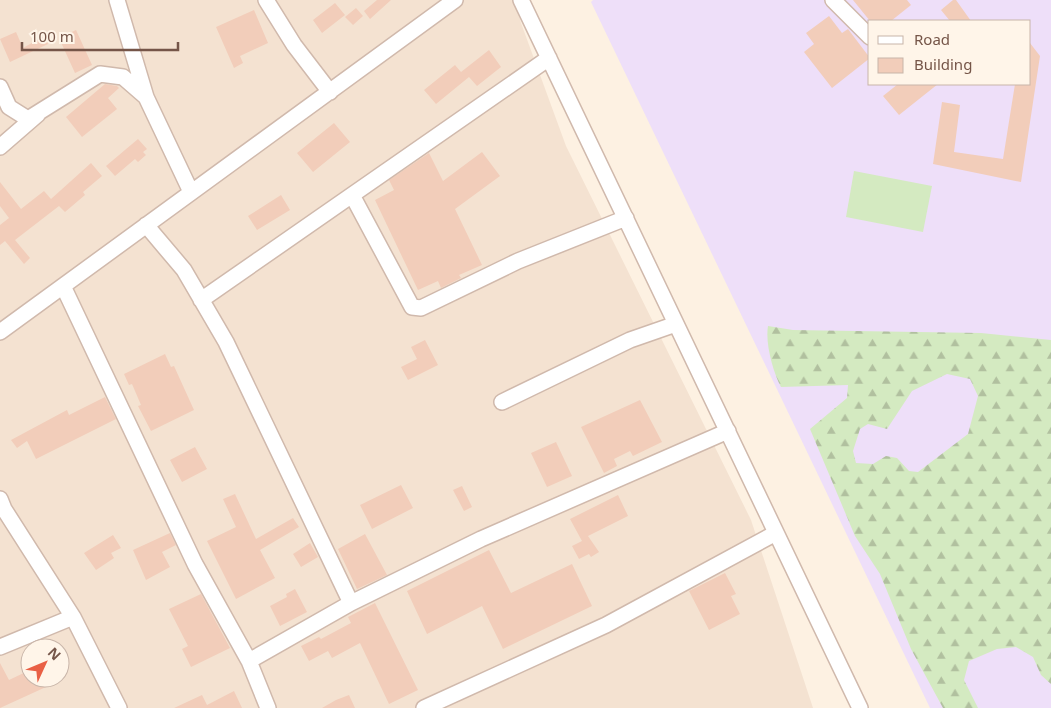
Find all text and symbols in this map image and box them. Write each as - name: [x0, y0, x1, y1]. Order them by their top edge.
- scale bar: [22, 20, 179, 52]
- legend: [868, 20, 1031, 85]
- text: 100 m: [30, 26, 74, 46]
- text: Road: [914, 29, 950, 49]
- text: Building: [914, 54, 972, 74]
- north arrow: [20, 638, 70, 688]
- text: N: [44, 643, 66, 664]

